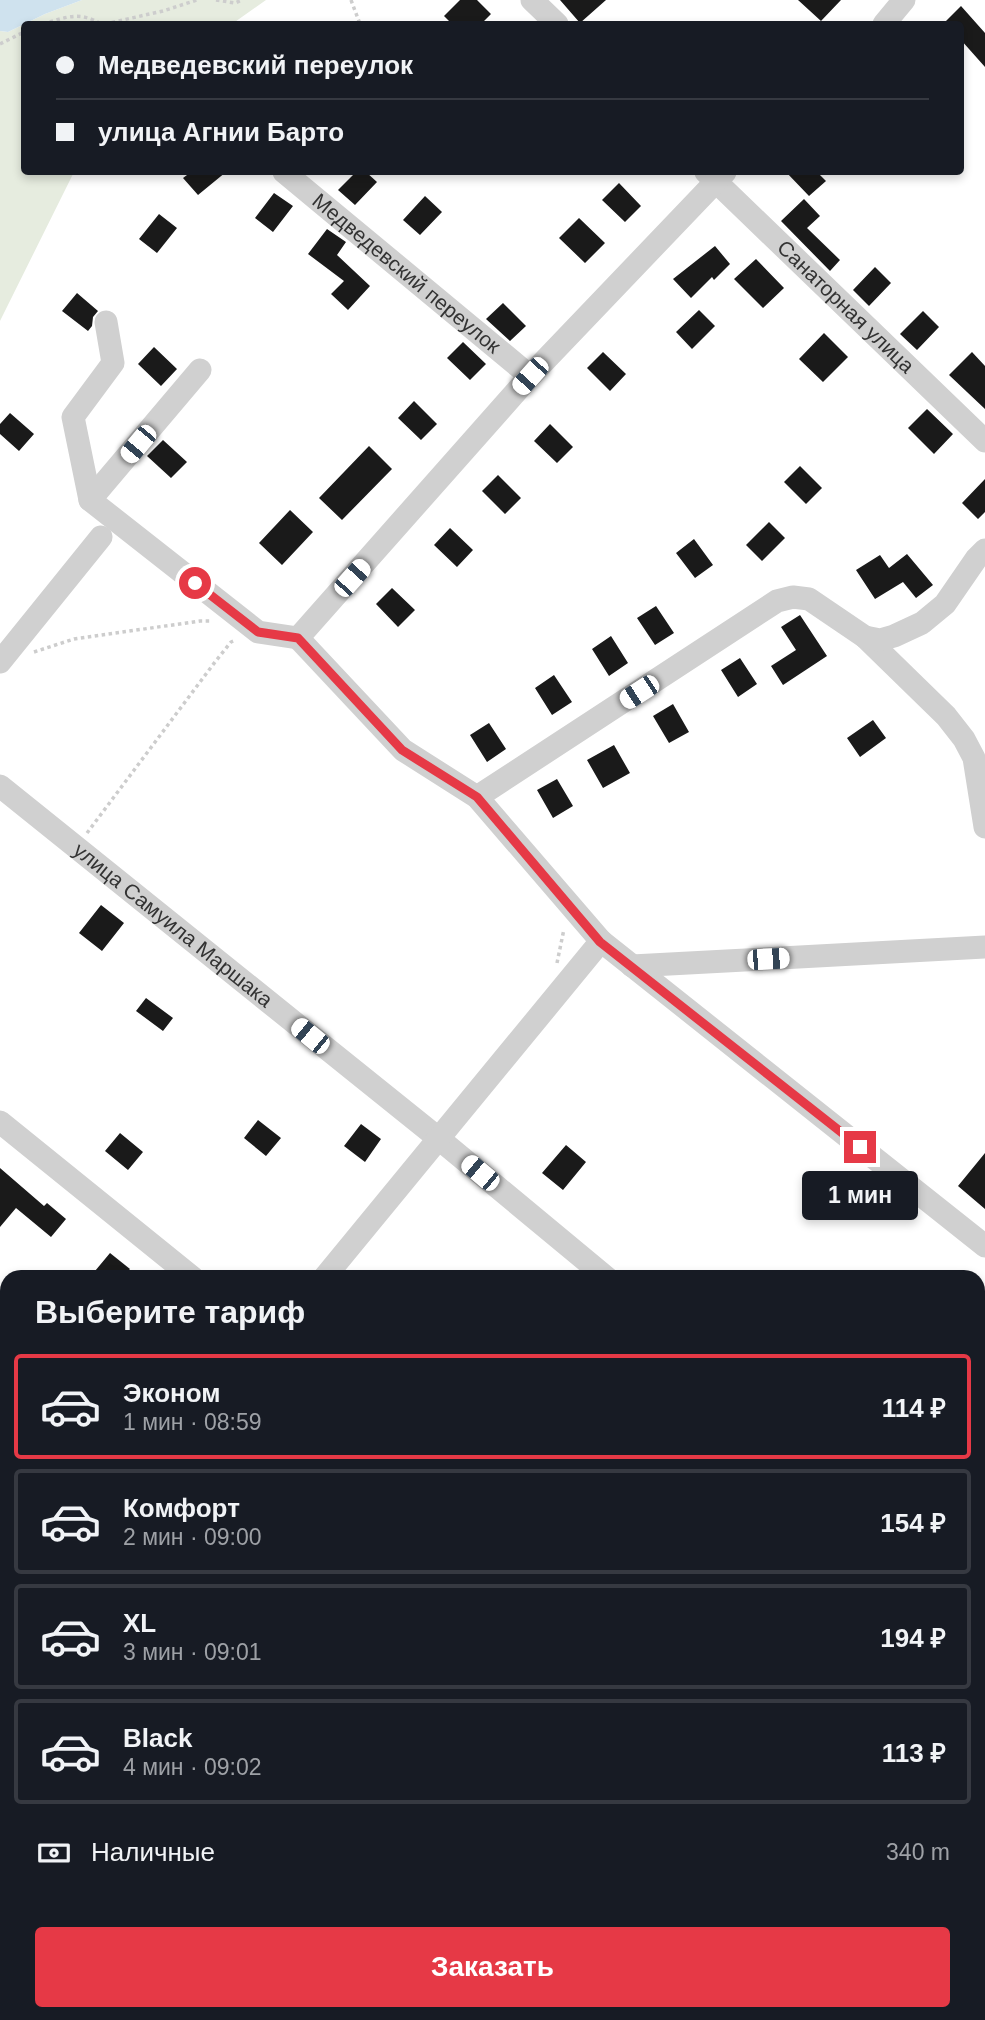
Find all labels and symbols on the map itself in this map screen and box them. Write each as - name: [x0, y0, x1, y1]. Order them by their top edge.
- street label: Медведевский переулок: [308, 189, 506, 358]
- street label: Санаторная улица: [773, 235, 919, 378]
- car: [509, 353, 552, 399]
- car: [117, 421, 160, 467]
- car: [331, 555, 374, 601]
- route start: [179, 567, 211, 599]
- car: [616, 672, 663, 712]
- street label: улица Самуила Маршака: [69, 838, 278, 1012]
- car: [747, 947, 790, 971]
- car: [288, 1015, 333, 1057]
- route end: [844, 1131, 876, 1163]
- car: [458, 1151, 503, 1195]
- callout: 1 мин: [802, 1172, 918, 1220]

